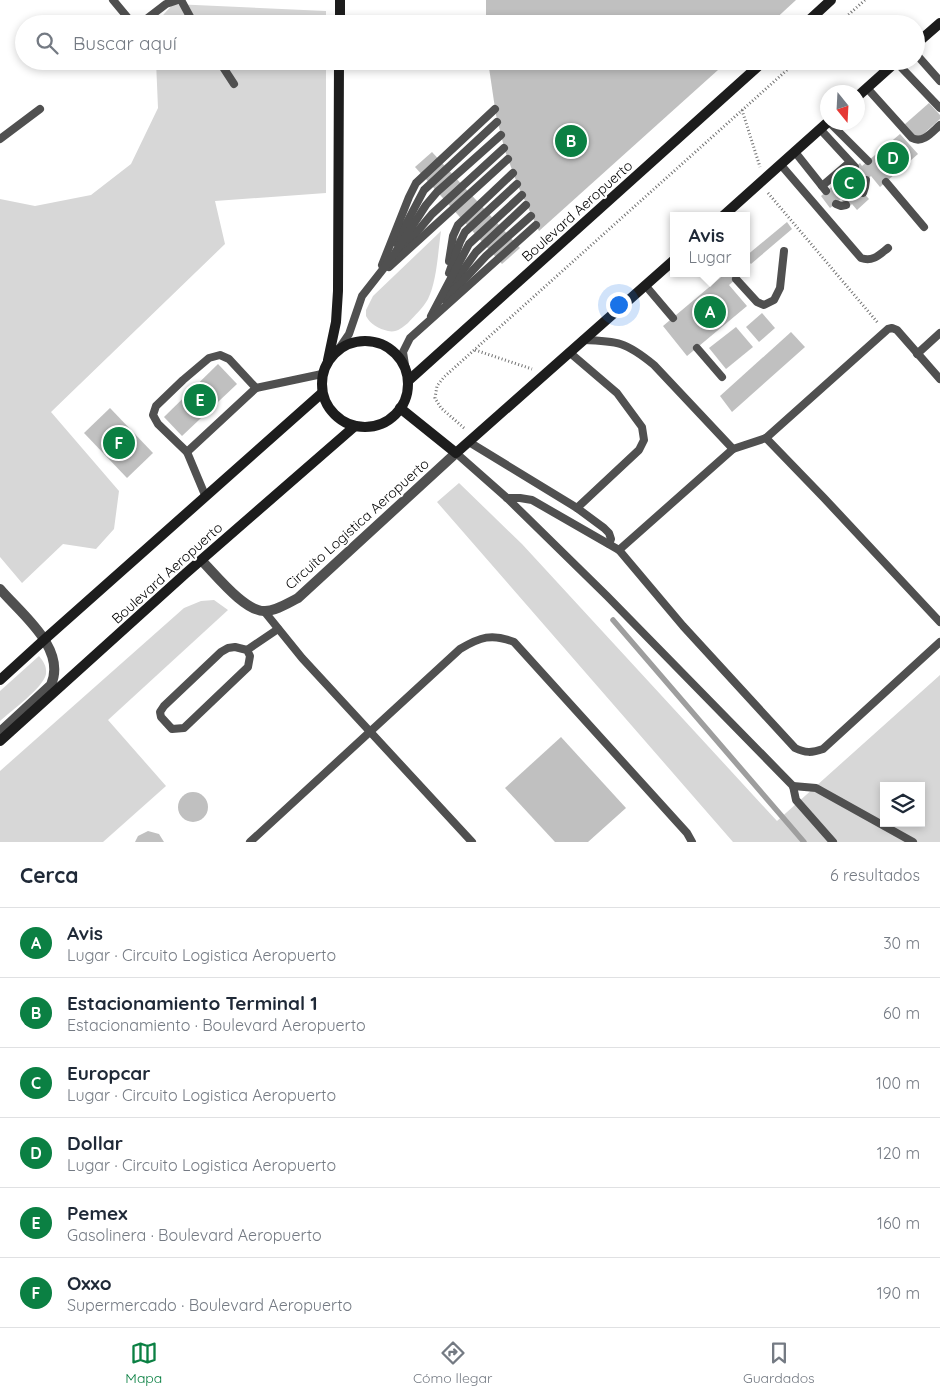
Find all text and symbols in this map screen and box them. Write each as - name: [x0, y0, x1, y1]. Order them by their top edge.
- search box: [15, 15, 925, 70]
- icon: search: [33, 29, 61, 57]
- text: Buscar aquí: [73, 31, 177, 55]
- north arrow: [820, 85, 865, 130]
- pin: B: [555, 122, 587, 160]
- pin: D: [877, 139, 909, 177]
- street label: Boulevard Aeropuerto: [518, 156, 636, 266]
- pin: C: [833, 164, 865, 202]
- popup: [670, 212, 750, 277]
- text: Avis: [688, 223, 724, 247]
- text: Lugar: [688, 247, 732, 267]
- your location: [606, 292, 632, 318]
- pin: A: [694, 293, 726, 331]
- pin: E: [184, 381, 216, 419]
- pin: F: [103, 424, 135, 462]
- street label: Circuito Logistica Aeropuerto: [281, 455, 433, 593]
- street label: Boulevard Aeropuerto: [108, 518, 226, 628]
- map controls: [880, 782, 925, 827]
- button: layers: [880, 782, 925, 827]
- text: Cerca: [20, 862, 78, 888]
- text: 6 resultados: [830, 865, 920, 885]
- text: Avis: [67, 921, 103, 945]
- text: A: [31, 933, 41, 953]
- text: 30 m: [883, 933, 920, 953]
- text: Lugar · Circuito Logistica Aeropuerto: [67, 945, 336, 965]
- text: Estacionamiento Terminal 1: [67, 991, 318, 1015]
- text: B: [31, 1003, 41, 1023]
- text: 60 m: [883, 1003, 920, 1023]
- text: Estacionamiento · Boulevard Aeropuerto: [67, 1015, 366, 1035]
- text: Europcar: [67, 1061, 151, 1085]
- text: C: [31, 1073, 41, 1093]
- text: 100 m: [876, 1073, 920, 1093]
- text: Lugar · Circuito Logistica Aeropuerto: [67, 1085, 336, 1105]
- text: Dollar: [67, 1131, 123, 1155]
- text: D: [30, 1143, 42, 1163]
- text: 120 m: [877, 1143, 920, 1163]
- text: Lugar · Circuito Logistica Aeropuerto: [67, 1155, 336, 1175]
- text: Pemex: [67, 1201, 127, 1225]
- text: E: [31, 1213, 41, 1233]
- text: 160 m: [877, 1213, 920, 1233]
- text: Gasolinera · Boulevard Aeropuerto: [67, 1225, 322, 1245]
- text: Oxxo: [67, 1271, 112, 1295]
- text: F: [32, 1283, 41, 1303]
- text: 190 m: [877, 1283, 920, 1303]
- text: Supermercado · Boulevard Aeropuerto: [67, 1295, 352, 1315]
- tab: Mapa: [125, 1339, 162, 1387]
- tab: Cómo llegar: [413, 1339, 492, 1387]
- tab: Guardados: [743, 1339, 815, 1387]

